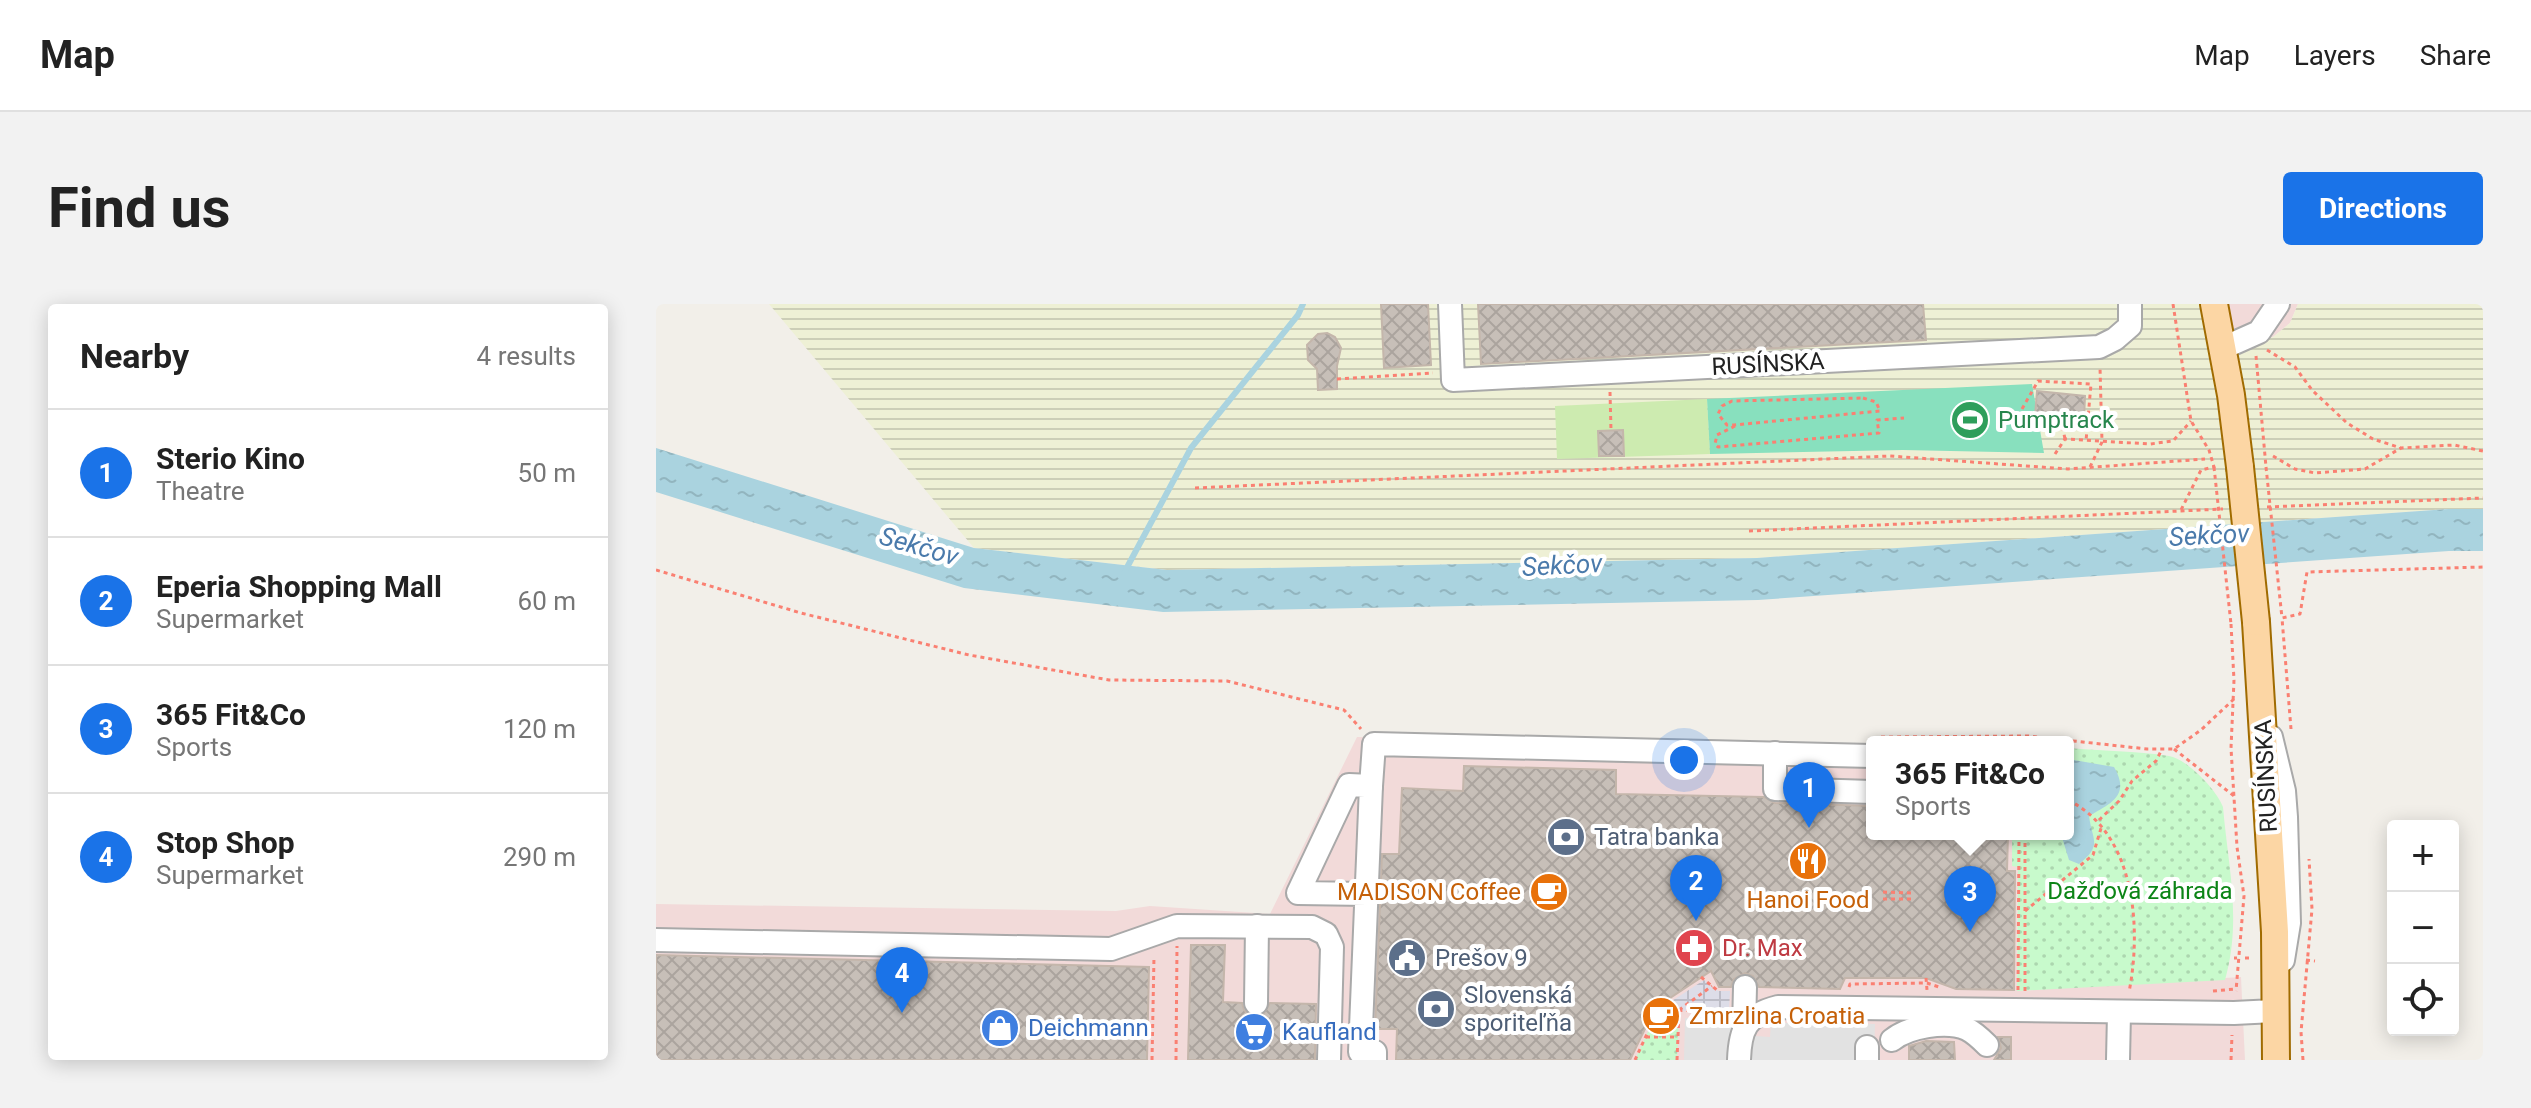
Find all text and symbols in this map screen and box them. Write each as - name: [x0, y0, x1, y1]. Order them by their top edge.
- text: Map: [40, 33, 115, 77]
- text: Map: [2194, 39, 2250, 72]
- text: Layers: [2294, 39, 2376, 72]
- text: Share: [2420, 39, 2491, 72]
- button: Directions: [2283, 172, 2483, 245]
- text: Find us: [48, 175, 231, 241]
- text: Nearby: [80, 336, 189, 376]
- text: 4 results: [477, 341, 576, 371]
- street label: RUSÍNSKA: [1711, 347, 1826, 381]
- sports icon: Pumptrack: [1949, 399, 1991, 441]
- place label: Pumptrack: [1998, 406, 2115, 434]
- text: Sterio Kino: [156, 441, 305, 476]
- text: 1: [99, 458, 113, 488]
- text: 50 m: [518, 458, 576, 488]
- text: Theatre: [156, 476, 245, 506]
- water label: Sekčov: [2168, 518, 2251, 552]
- water label: Sekčov: [876, 520, 963, 572]
- water label: Sekčov: [1521, 548, 1604, 582]
- text: Eperia Shopping Mall: [156, 569, 442, 604]
- text: 2: [99, 586, 113, 616]
- text: 60 m: [518, 586, 576, 616]
- text: Supermarket: [156, 604, 304, 634]
- text: 365 Fit&Co: [156, 697, 306, 732]
- text: 3: [99, 714, 113, 744]
- text: 120 m: [503, 714, 576, 744]
- street label: RUSÍNSKA: [2249, 718, 2283, 833]
- text: Sports: [156, 732, 232, 762]
- popup: [1866, 736, 2074, 840]
- your location: [1664, 740, 1704, 780]
- text: 365 Fit&Co: [1895, 756, 2045, 791]
- pin: 1: [1783, 762, 1835, 828]
- text: Sports: [1895, 791, 1971, 821]
- bank icon: Tatra banka: [1545, 816, 1587, 858]
- map controls: [2387, 820, 2459, 1036]
- button: +: [2387, 820, 2459, 892]
- place label: Tatra banka: [1594, 823, 1720, 851]
- text: Stop Shop: [156, 825, 295, 860]
- restaurant icon: Hanoi Food: [1787, 840, 1829, 882]
- text: 4: [99, 842, 113, 872]
- text: 290 m: [503, 842, 576, 872]
- pin: 2: [1670, 855, 1722, 921]
- text: Supermarket: [156, 860, 304, 890]
- pin: 3: [1944, 866, 1996, 932]
- cafe icon: MADISON Coffee: [1528, 871, 1570, 913]
- park label: Dažďová záhrada: [2047, 877, 2233, 905]
- place label: MADISON Coffee: [1337, 878, 1521, 906]
- place label: Hanoi Food: [1747, 886, 1869, 914]
- button: −: [2387, 892, 2459, 964]
- pharmacy icon: Dr. Max: [1673, 927, 1715, 969]
- place label: Dr. Max: [1722, 934, 1803, 962]
- public building icon: Prešov 9: [1386, 937, 1428, 979]
- place label: Prešov 9: [1435, 944, 1528, 972]
- pin: 4: [876, 947, 928, 1013]
- button: locate: [2387, 964, 2459, 1036]
- place label: Slovenská sporiteľňa: [1464, 981, 1573, 1037]
- bank icon: Slovenská sporiteľňa: [1415, 988, 1457, 1030]
- cafe icon: Zmrzlina Croatia: [1640, 995, 1682, 1037]
- place label: Zmrzlina Croatia: [1689, 1002, 1865, 1030]
- shop icon: Deichmann: [979, 1007, 1021, 1049]
- supermarket icon: Kaufland: [1233, 1011, 1275, 1053]
- place label: Deichmann: [1028, 1014, 1149, 1042]
- place label: Kaufland: [1282, 1018, 1377, 1046]

